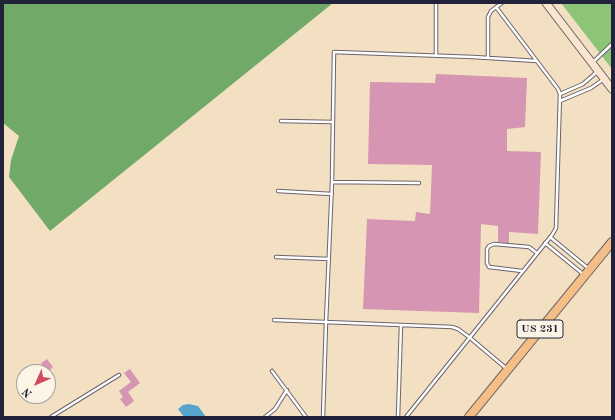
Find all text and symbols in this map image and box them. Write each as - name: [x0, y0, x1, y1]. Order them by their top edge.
- road number: US 231: [517, 320, 563, 338]
- north arrow: [16, 364, 56, 404]
- text: N: [21, 385, 35, 399]

